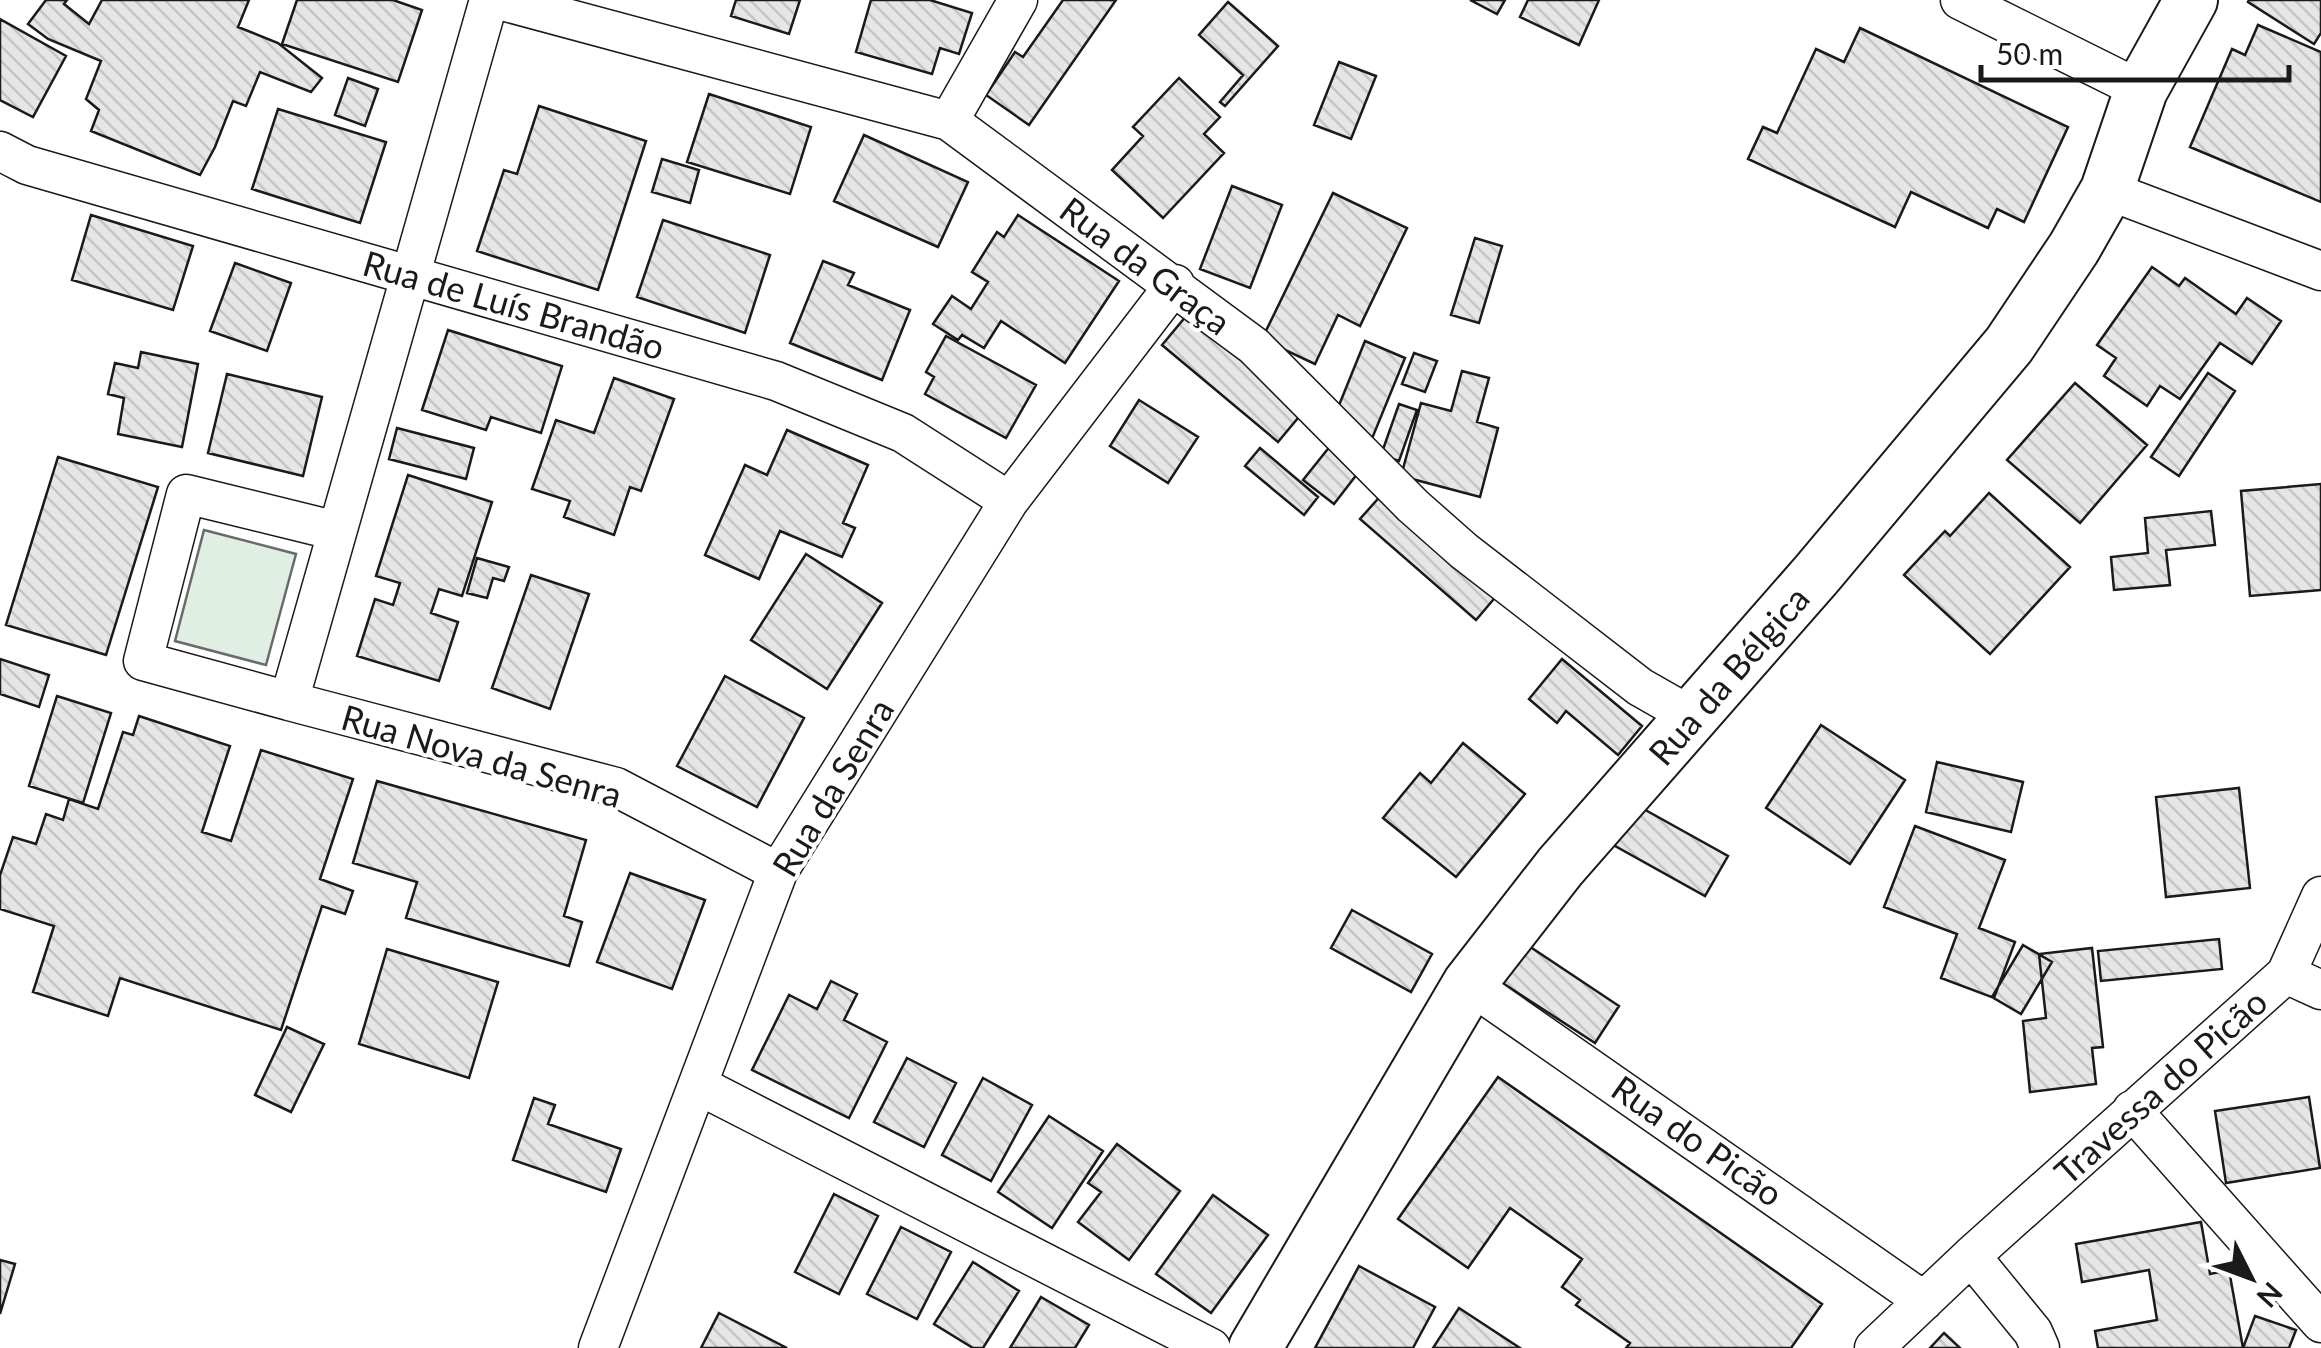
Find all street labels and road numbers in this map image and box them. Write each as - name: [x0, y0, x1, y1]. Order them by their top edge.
- street label: Rua da Graça: [1053, 187, 1239, 343]
- street label: Rua de Luís Brandão: [358, 241, 670, 367]
- street label: Rua da Bélgica: [1639, 577, 1817, 773]
- street label: Rua da Senra: [763, 691, 901, 883]
- street label: Rua Nova da Senra: [337, 695, 627, 815]
- street label: Travessa do Picão: [2045, 980, 2275, 1192]
- street label: Rua do Picão: [1605, 1066, 1791, 1214]

